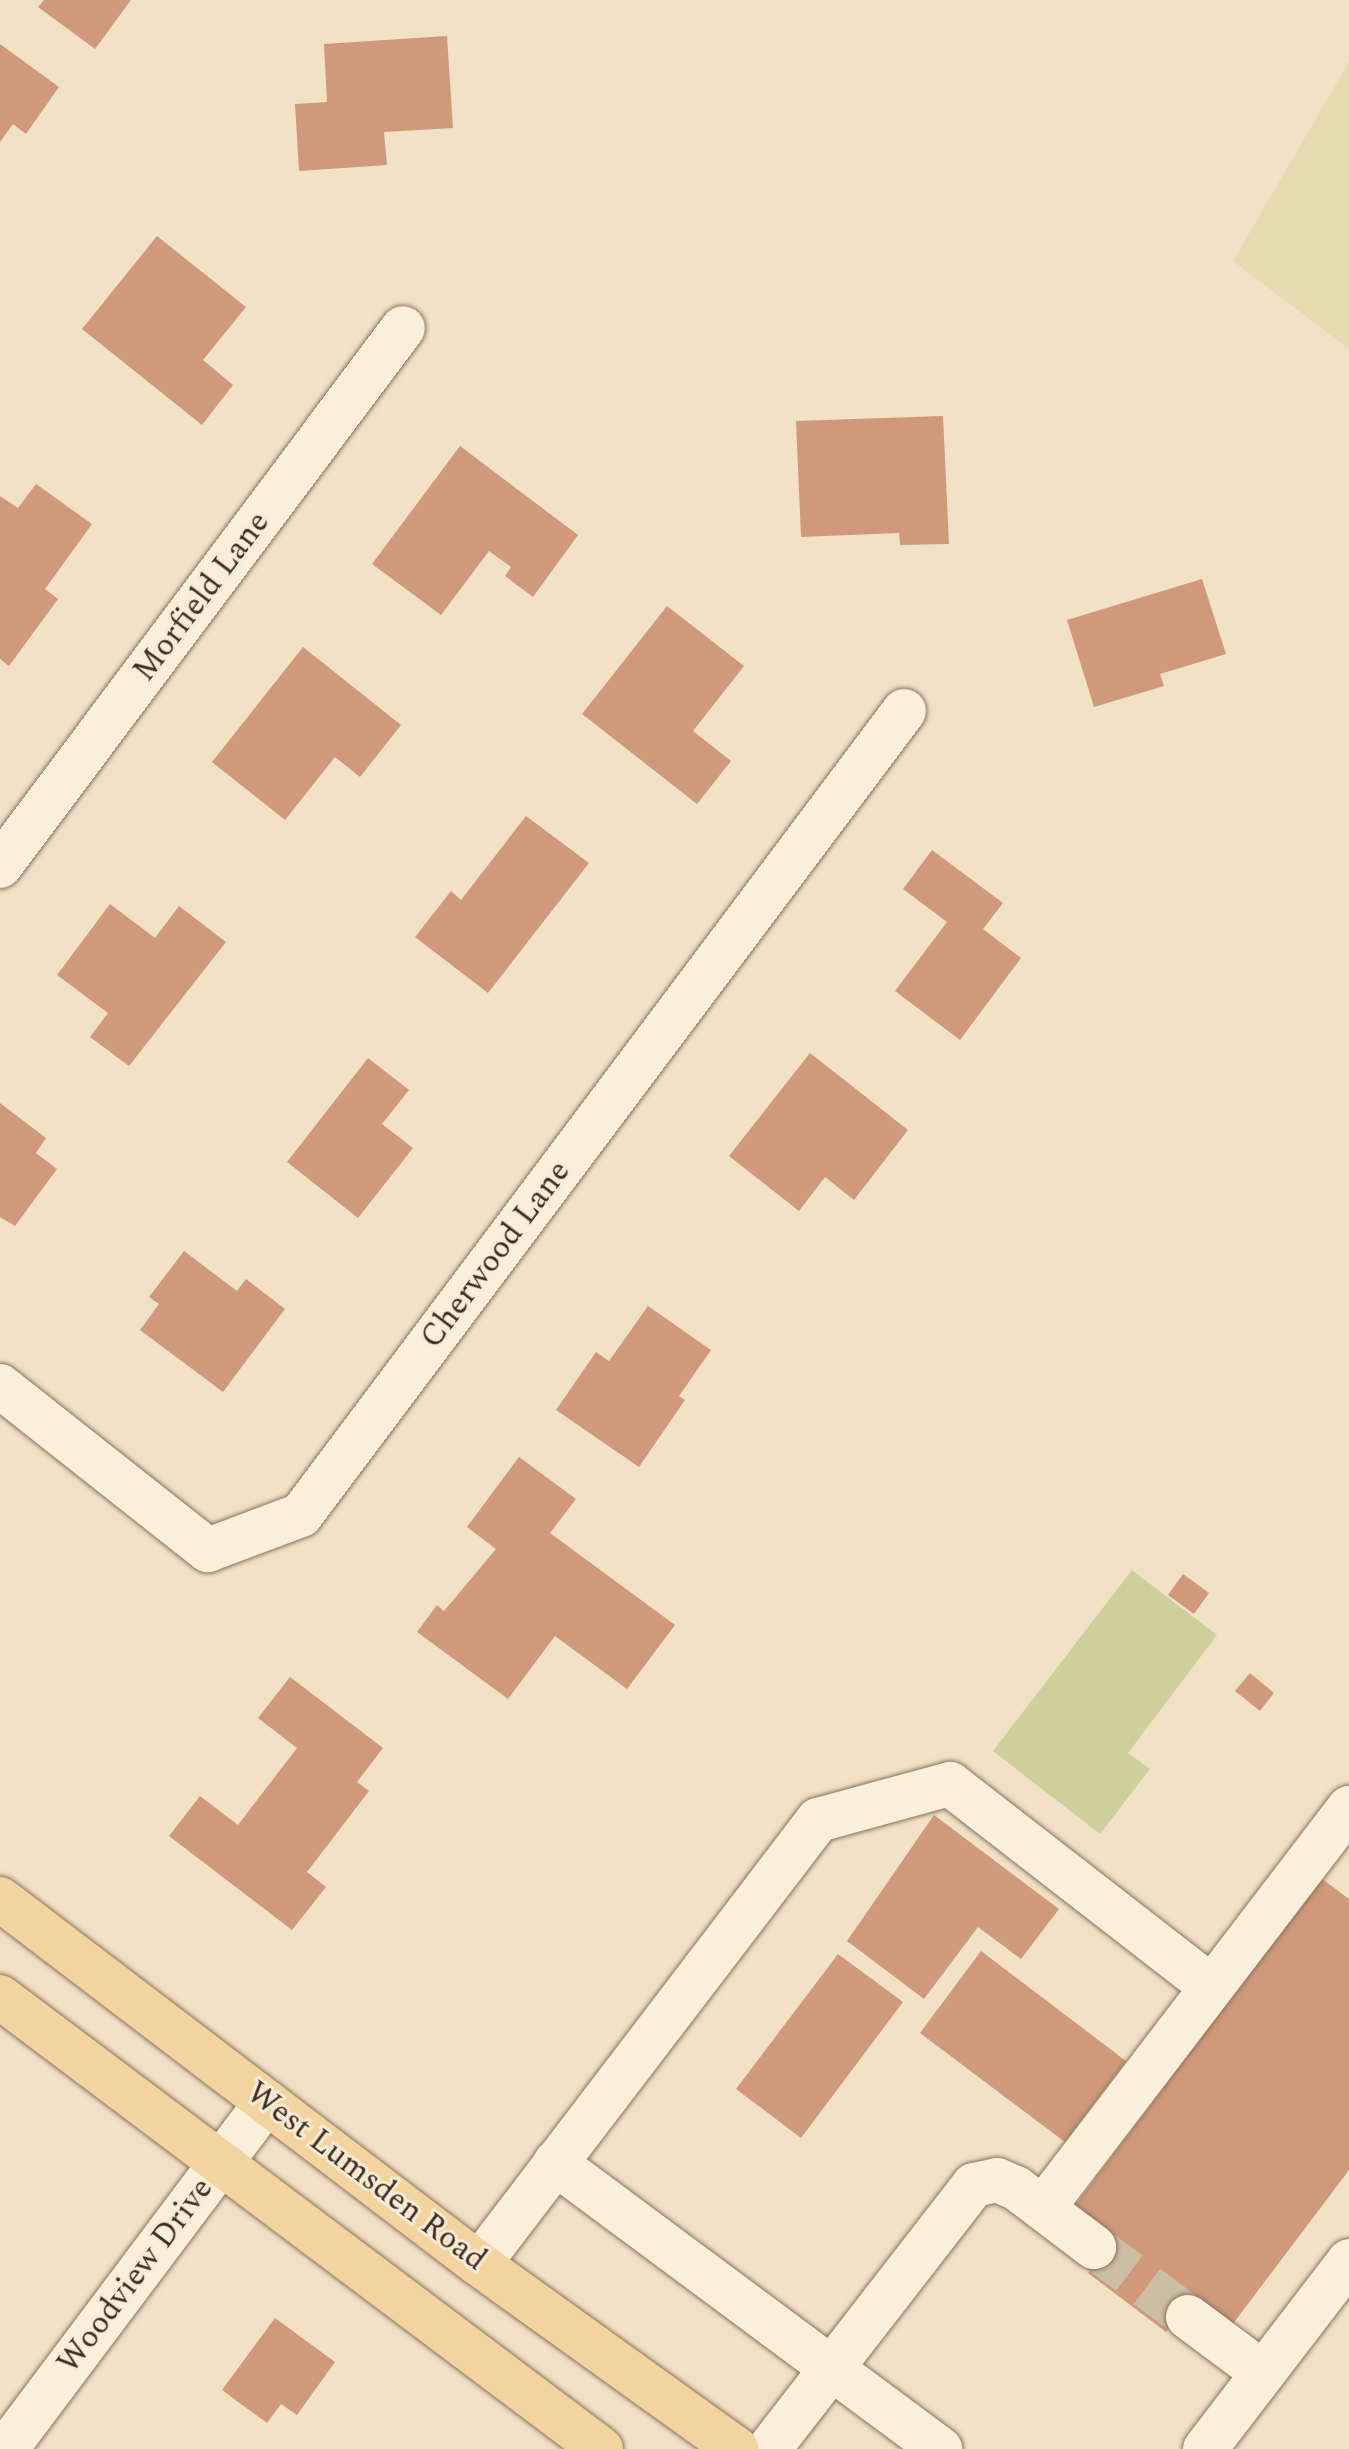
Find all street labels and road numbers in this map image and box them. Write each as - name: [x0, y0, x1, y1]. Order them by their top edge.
- street label: Morfield Lane: [126, 504, 278, 690]
- street label: Cherwood Lane: [413, 1154, 579, 1356]
- street label: West Lumsden Road: [238, 2074, 494, 2280]
- street label: Woodview Drive: [50, 2171, 222, 2381]

